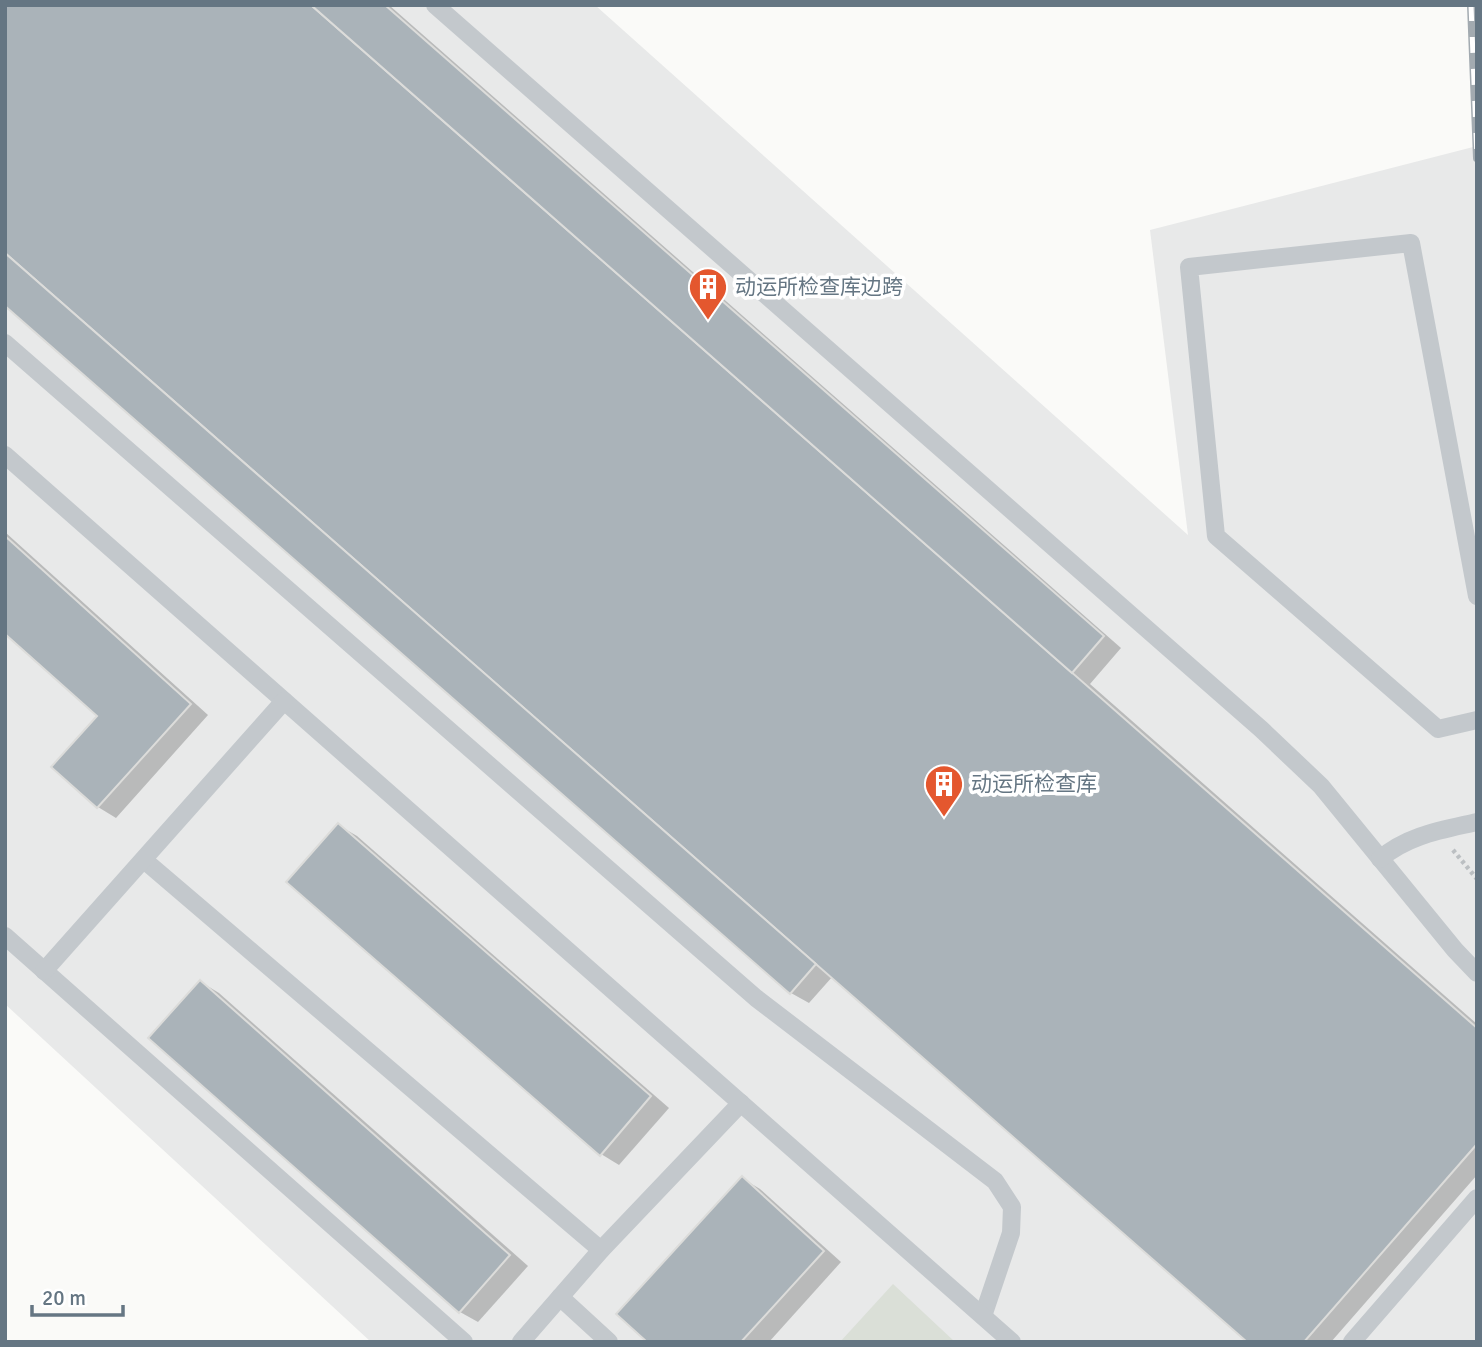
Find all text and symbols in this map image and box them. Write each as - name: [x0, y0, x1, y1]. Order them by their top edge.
- building icon: 动运所检查库边跨: [687, 266, 729, 321]
- place label: 动运所检查库边跨: [735, 274, 903, 300]
- building icon: 动运所检查库: [923, 763, 965, 818]
- place label: 动运所检查库: [971, 771, 1097, 797]
- scale bar: [32, 1274, 122, 1318]
- text: 20 m: [42, 1285, 86, 1311]

